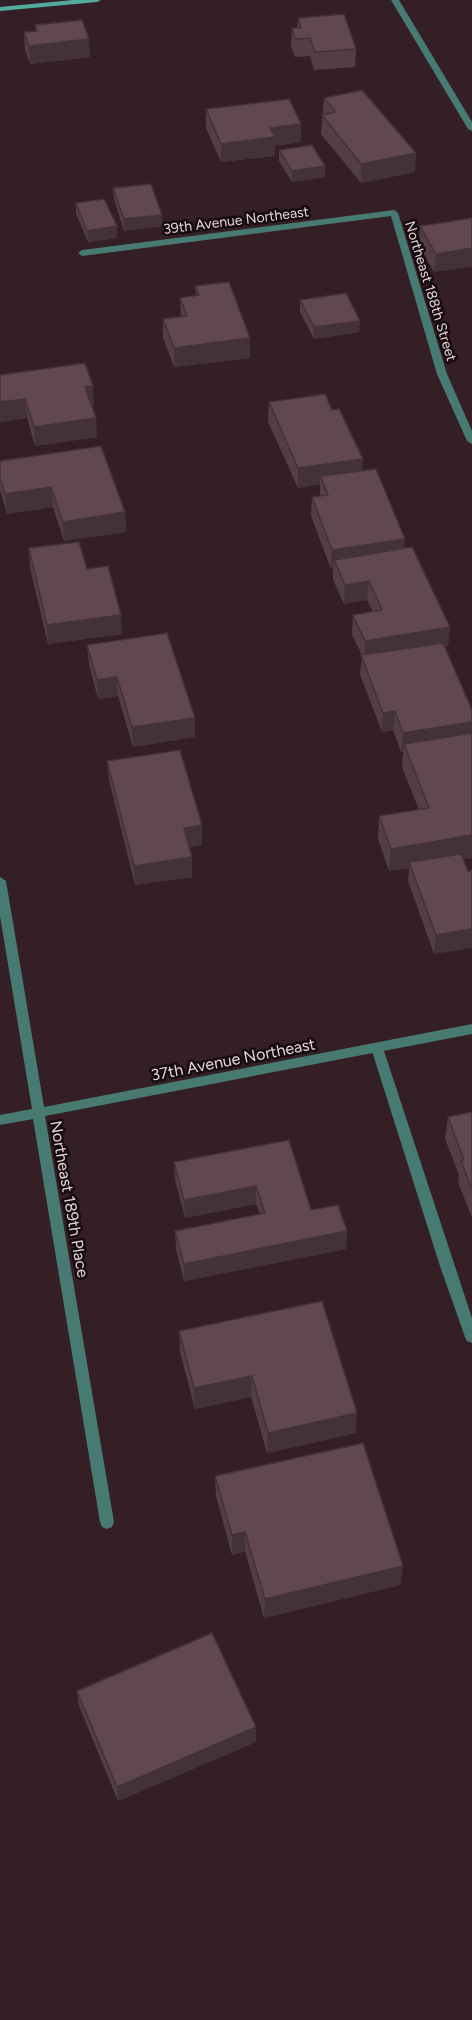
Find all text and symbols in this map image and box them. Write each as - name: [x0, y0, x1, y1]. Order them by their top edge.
- street label: 39th Avenue Northeast: [162, 203, 310, 238]
- street label: Northeast 188th Street: [401, 219, 460, 363]
- street label: 37th Avenue Northeast: [149, 1034, 317, 1085]
- street label: Northeast 189th Place: [46, 1119, 93, 1279]

